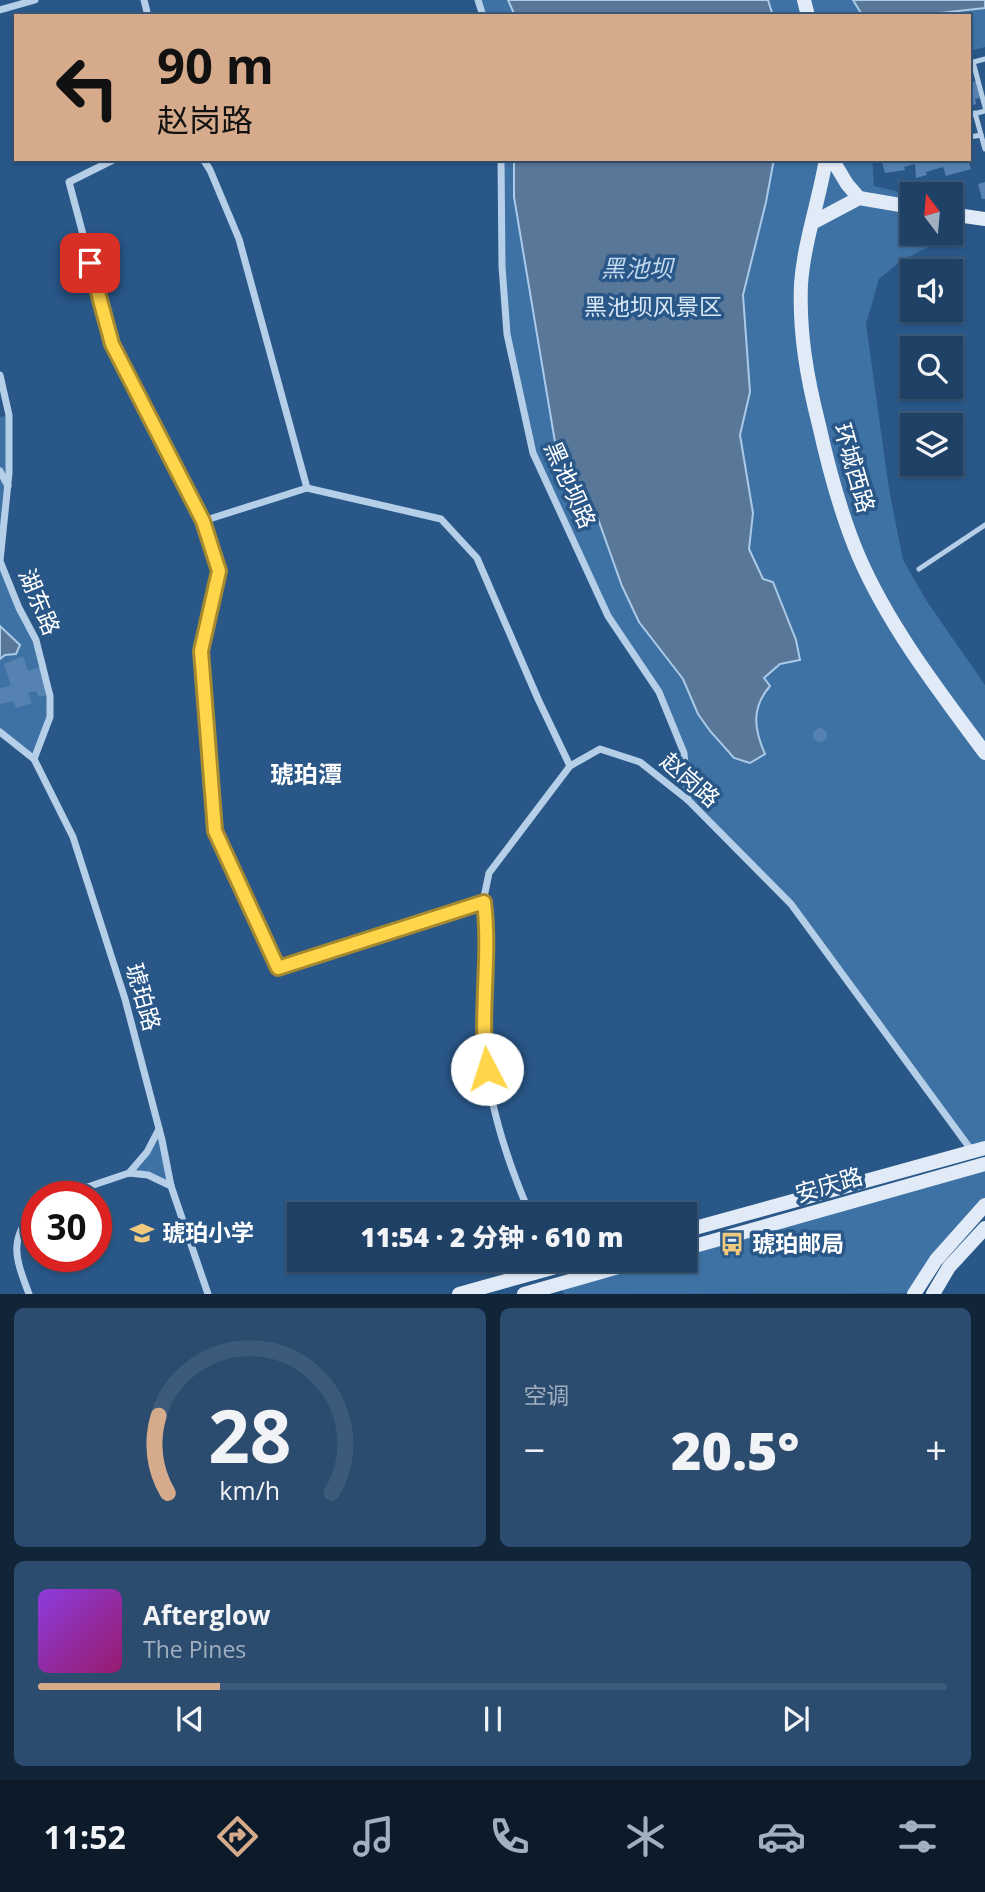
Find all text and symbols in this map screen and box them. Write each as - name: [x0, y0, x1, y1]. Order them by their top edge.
- text: 90 m: [157, 32, 274, 98]
- icon: left: [42, 42, 133, 133]
- text: 赵岗路: [157, 98, 253, 141]
- north arrow: [900, 182, 962, 245]
- map controls: [900, 182, 963, 476]
- pin: [60, 233, 120, 293]
- icon: arrive: [71, 244, 109, 282]
- water label: 黑池坝: [601, 251, 676, 284]
- button: sound: [900, 259, 963, 322]
- park label: 黑池坝风景区: [584, 290, 722, 322]
- button: search: [900, 336, 963, 399]
- button: layers: [900, 413, 963, 476]
- street label: 环城西路: [827, 419, 883, 516]
- street label: 黑池坝路: [538, 436, 604, 533]
- street label: 湖东路: [12, 564, 68, 640]
- street label: 赵岗路: [654, 745, 727, 814]
- district label: 琥珀潭: [270, 757, 342, 790]
- street label: 琥珀路: [119, 959, 169, 1034]
- position arrow: [450, 1032, 524, 1106]
- street label: 安庆路: [791, 1159, 866, 1209]
- speed limit sign: 30: [21, 1181, 112, 1272]
- place label: 琥珀小学: [162, 1216, 254, 1248]
- school or university icon: 琥珀小学: [128, 1219, 156, 1247]
- text: 11:54 · 2 分钟 · 610 m: [361, 1219, 623, 1255]
- place label: 琥珀邮局: [752, 1227, 844, 1259]
- bus stop icon: 琥珀邮局: [718, 1230, 746, 1258]
- text: 空调: [524, 1379, 570, 1411]
- text: 28: [208, 1386, 291, 1485]
- text: 20.5°: [671, 1414, 799, 1485]
- text: −: [524, 1423, 545, 1475]
- text: +: [925, 1423, 947, 1475]
- text: km/h: [219, 1473, 280, 1507]
- text: Afterglow: [143, 1597, 270, 1633]
- text: The Pines: [143, 1633, 246, 1665]
- icon: previous: [171, 1700, 209, 1738]
- icon: pause: [474, 1700, 512, 1738]
- icon: next: [777, 1700, 815, 1738]
- icon: directions: [213, 1812, 262, 1861]
- icon: music: [349, 1812, 398, 1861]
- icon: phone: [485, 1812, 534, 1861]
- icon: climate: [621, 1812, 670, 1861]
- icon: car: [757, 1812, 806, 1861]
- icon: filters: [893, 1812, 942, 1861]
- text: 11:52: [43, 1815, 126, 1858]

